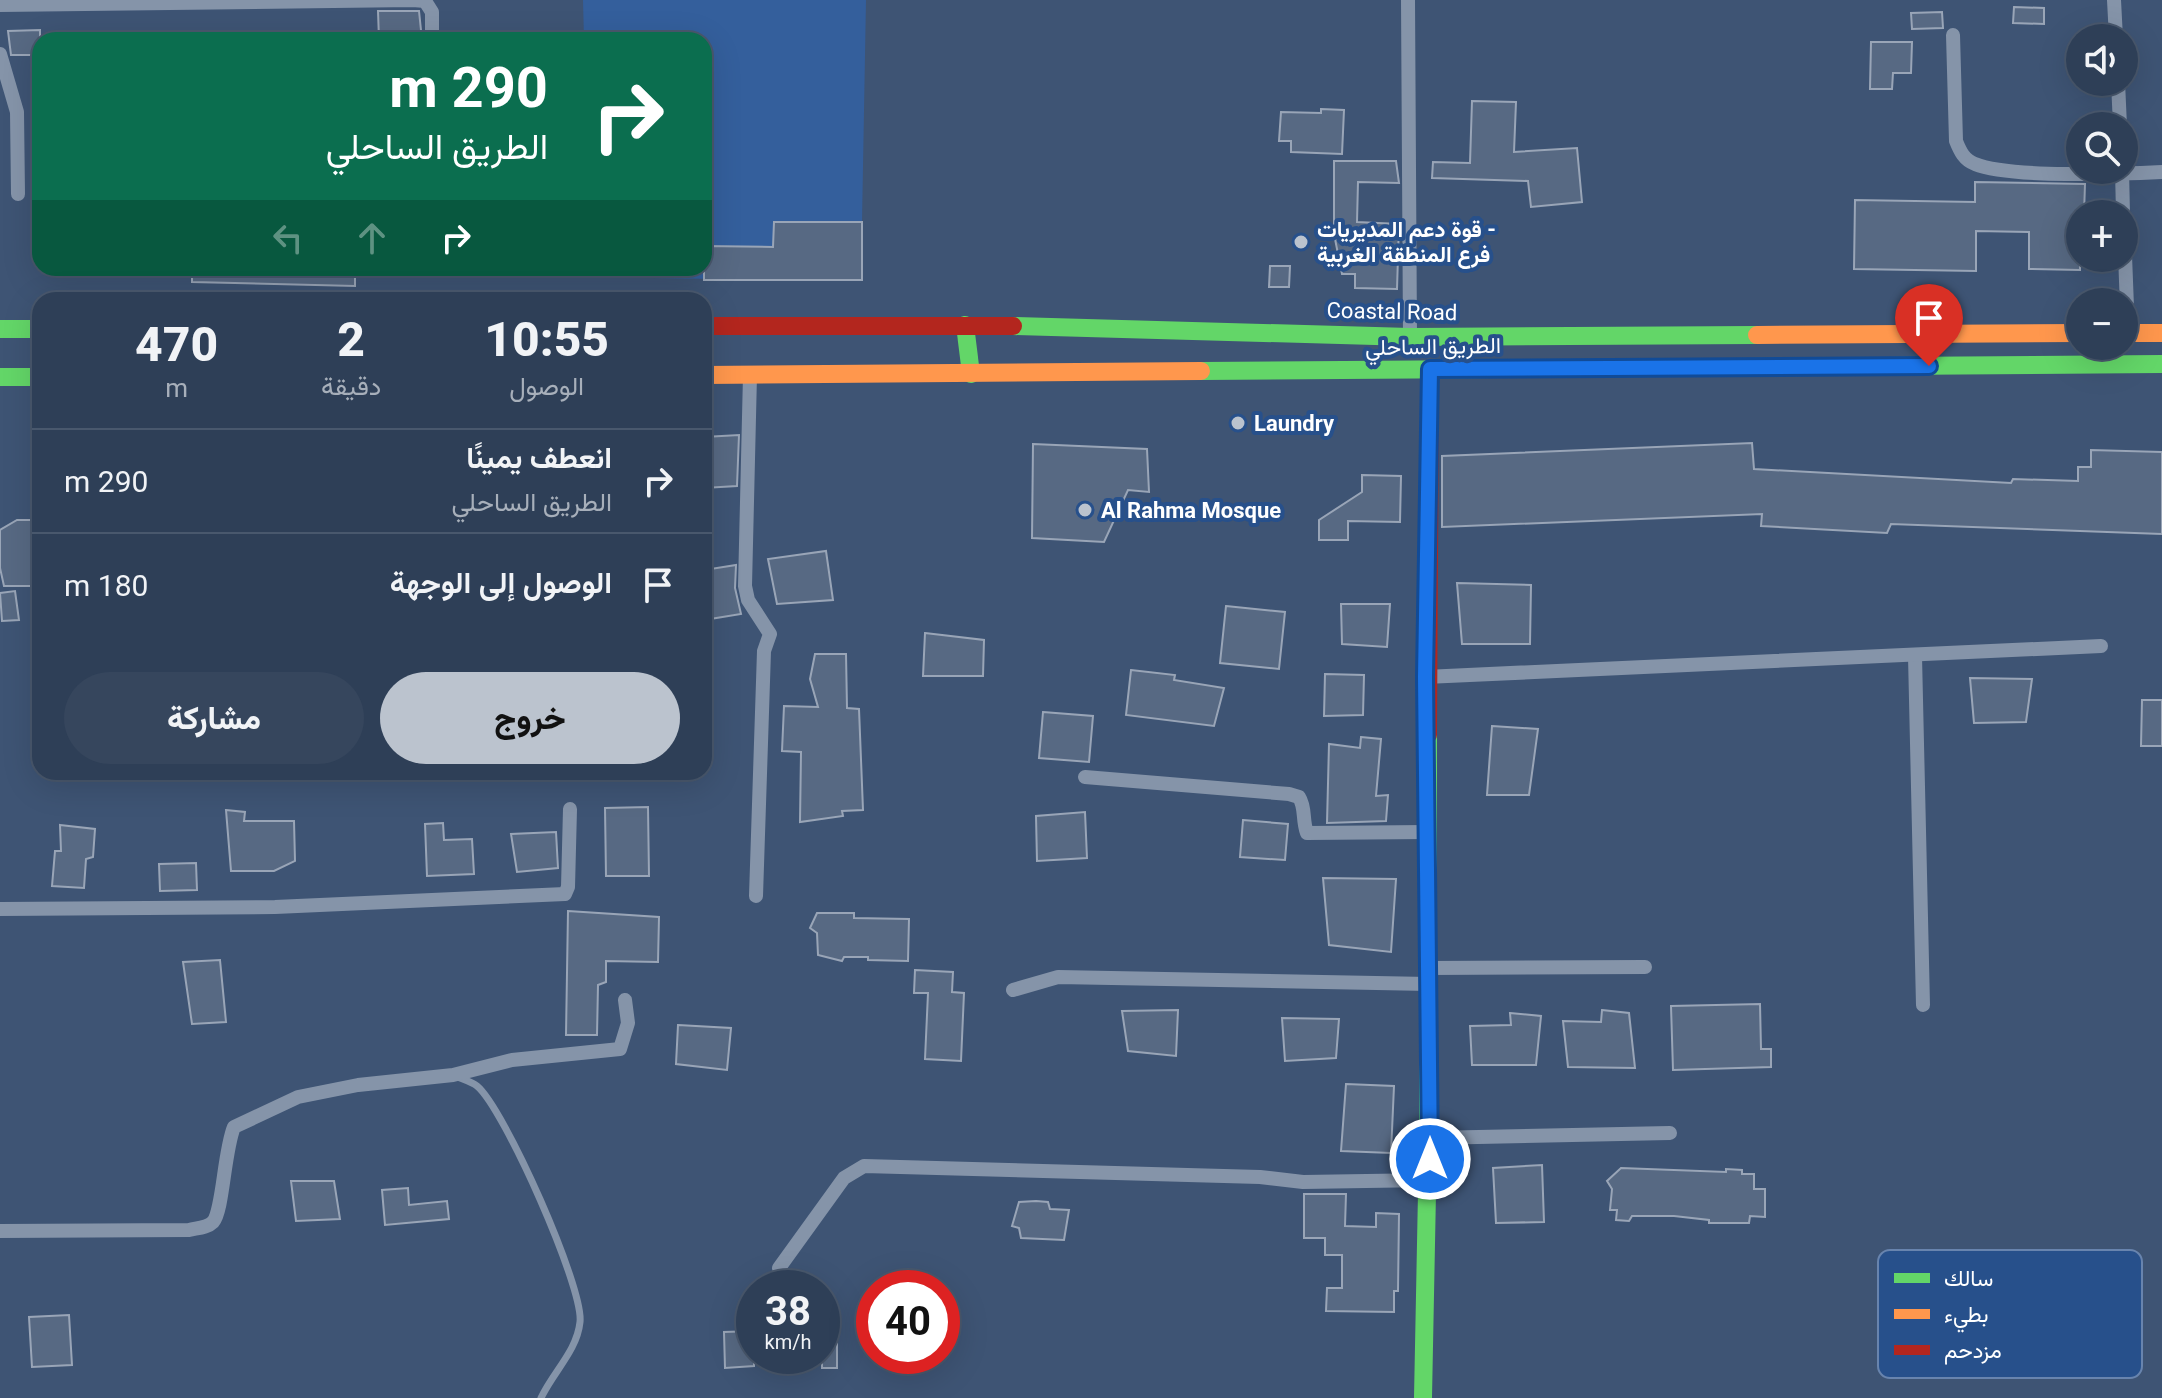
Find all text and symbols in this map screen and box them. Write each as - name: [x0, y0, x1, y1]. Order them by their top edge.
- map controls: [2066, 24, 2138, 360]
- button: sound: [2066, 24, 2138, 96]
- text: 290 m: [389, 55, 548, 121]
- icon: right: [576, 64, 680, 168]
- button: search: [2066, 112, 2138, 184]
- text: الطريق الساحلي: [326, 126, 548, 168]
- button: +: [2066, 200, 2138, 272]
- icon: left: [266, 216, 310, 260]
- icon: ahead: [350, 216, 394, 260]
- icon: right: [434, 216, 478, 260]
- place label: قوة دعم المديريات - فرع المنطقة الغربية: [1317, 217, 1496, 269]
- marker: قوة دعم المديريات - فرع المنطقة الغربية: [1292, 233, 1310, 251]
- pin: [1895, 284, 1963, 366]
- button: −: [2066, 288, 2138, 360]
- icon: arrive: [1907, 296, 1951, 340]
- street label: Coastal Road: [1326, 298, 1458, 325]
- text: 2: [337, 311, 365, 368]
- text: 10:55: [484, 311, 609, 368]
- text: 470: [135, 316, 218, 373]
- street label: الطريق الساحلي: [1365, 333, 1501, 366]
- text: دقيقة: [321, 371, 381, 401]
- text: الوصول: [509, 371, 584, 401]
- text: m: [165, 373, 188, 403]
- place label: Laundry: [1254, 411, 1335, 436]
- marker: Laundry: [1229, 414, 1247, 432]
- text: انعطف يمينًا: [466, 440, 612, 475]
- icon: right: [636, 459, 680, 503]
- text: 290 m: [64, 464, 148, 499]
- text: الطريق الساحلي: [451, 487, 612, 517]
- place label: Al Rahma Mosque: [1101, 498, 1281, 523]
- marker: Al Rahma Mosque: [1076, 501, 1094, 519]
- icon: arrive: [636, 563, 680, 607]
- text: الوصول إلى الوجهة: [390, 565, 612, 600]
- text: 180 m: [64, 568, 148, 603]
- button: مشاركة: [64, 672, 364, 764]
- button: خروج: [380, 672, 680, 764]
- position arrow: [1388, 1117, 1472, 1201]
- legend: [1878, 1250, 2142, 1378]
- text: سالك: [1944, 1266, 1993, 1291]
- speed limit sign: 40: [856, 1270, 960, 1374]
- text: 38: [765, 1288, 811, 1335]
- text: بطيء: [1944, 1302, 1989, 1333]
- text: km/h: [765, 1330, 811, 1354]
- text: مزدحم: [1944, 1338, 2002, 1365]

